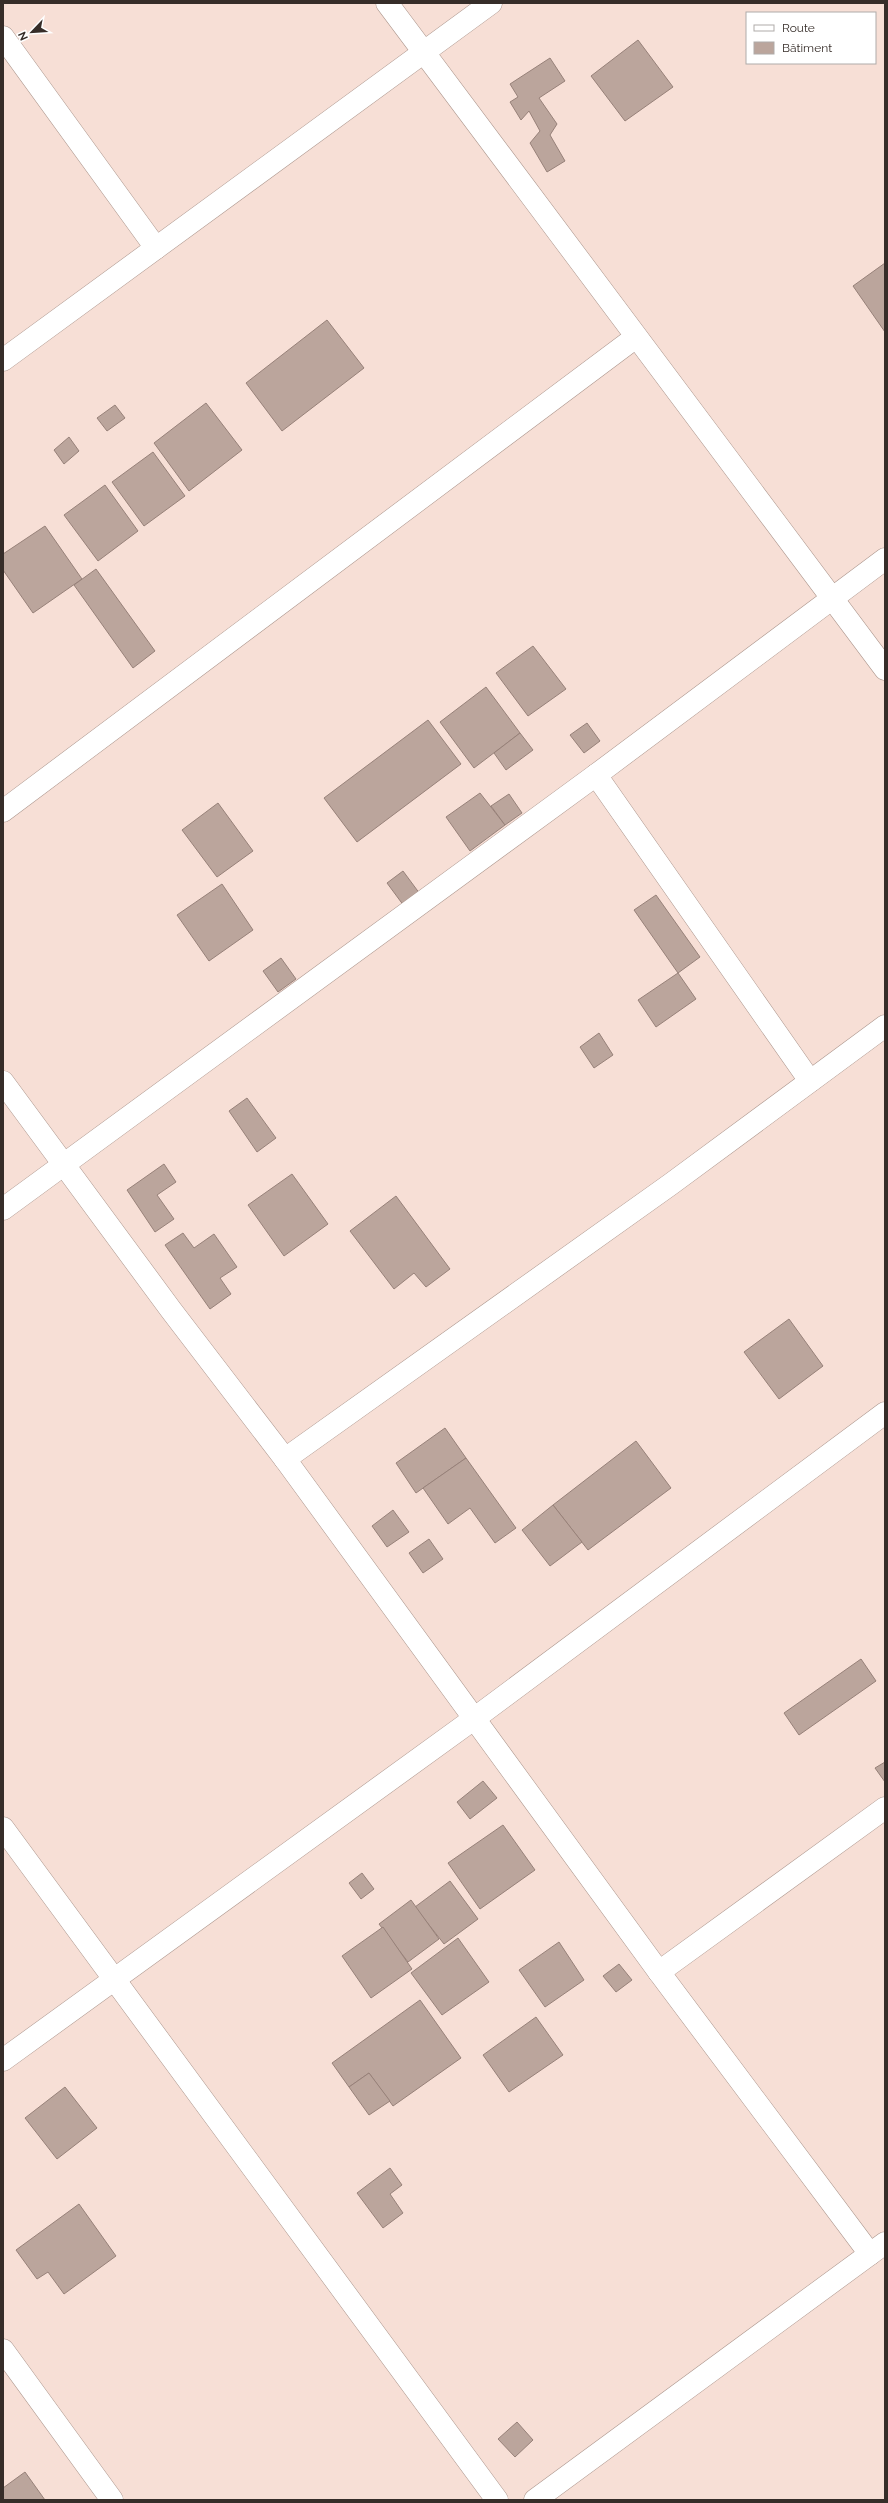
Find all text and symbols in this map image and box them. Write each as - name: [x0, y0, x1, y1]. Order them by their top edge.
- north arrow: [12, 12, 52, 52]
- legend: [746, 12, 876, 64]
- text: Route: [782, 21, 815, 35]
- text: N: [16, 29, 31, 43]
- text: Bâtiment: [782, 41, 832, 55]

